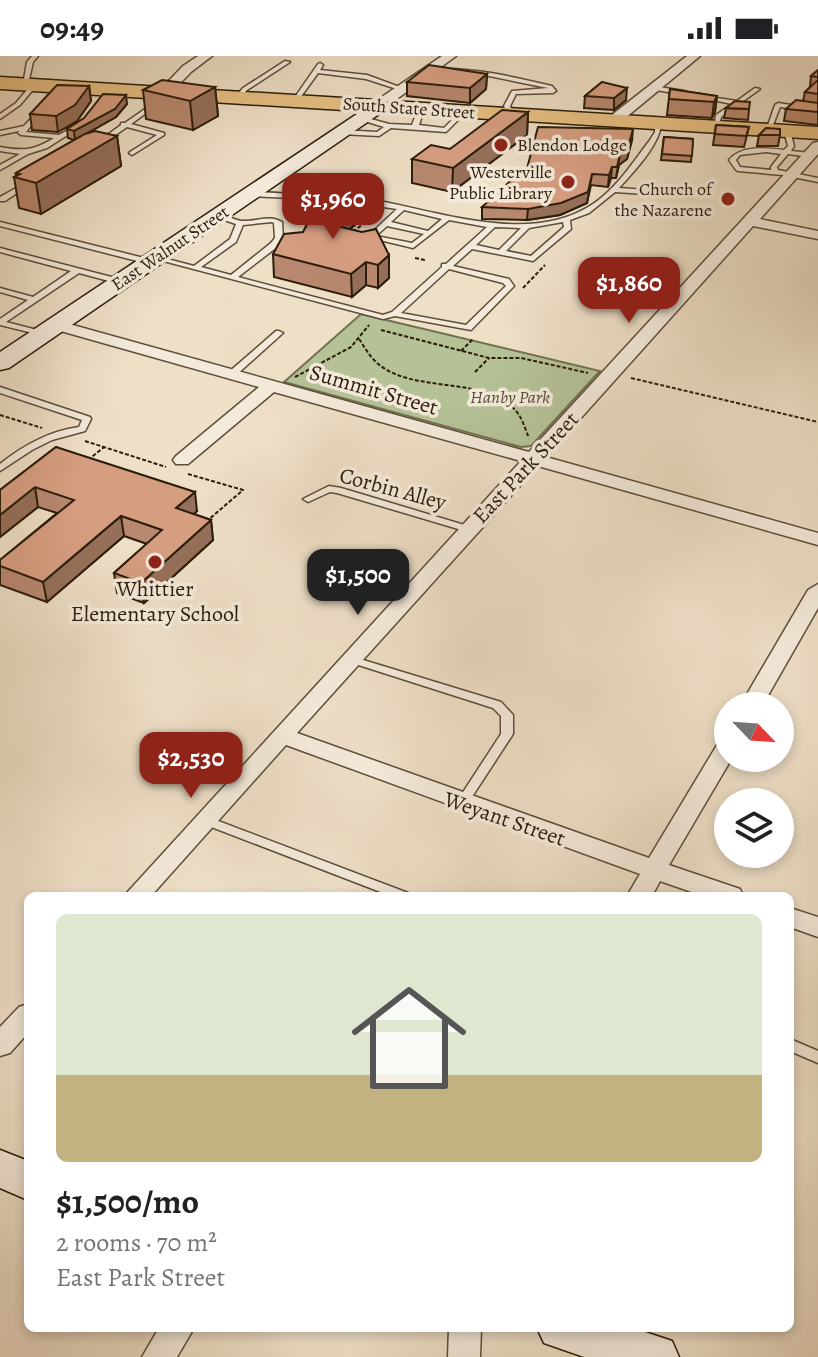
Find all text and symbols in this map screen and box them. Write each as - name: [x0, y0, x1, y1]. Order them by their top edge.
- text: 09:49: [40, 8, 104, 48]
- street label: South State Street: [342, 91, 476, 125]
- place label: Blendon Lodge: [517, 133, 627, 157]
- marker: Blendon Lodge: [492, 136, 510, 154]
- place label: Westerville Public Library: [449, 160, 553, 205]
- pin: $1,960: [268, 173, 398, 241]
- marker: Westerville Public Library: [559, 173, 577, 191]
- place label: Church of the Nazarene: [614, 177, 715, 222]
- text: $1,960: [300, 181, 366, 216]
- marker: Church of the Nazarene: [719, 190, 737, 208]
- street label: East Walnut Street: [107, 200, 234, 296]
- pin: $1,860: [564, 257, 694, 325]
- text: $1,860: [596, 265, 662, 300]
- street label: Summit Street: [306, 357, 441, 423]
- park label: Hanby Park: [470, 385, 550, 409]
- street label: East Park Street: [466, 405, 585, 530]
- street label: Corbin Alley: [336, 460, 450, 518]
- pin: $1,500: [293, 549, 423, 617]
- marker: Whittier Elementary School: [146, 553, 164, 571]
- text: $1,500: [325, 557, 391, 592]
- place label: Whittier Elementary School: [71, 574, 239, 629]
- north arrow: [714, 692, 794, 772]
- map controls: [714, 692, 794, 868]
- pin: $2,530: [126, 732, 256, 800]
- text: $2,530: [157, 740, 225, 775]
- street label: Weyant Street: [439, 784, 569, 854]
- button: layers: [714, 788, 794, 868]
- icon: home: [337, 966, 481, 1110]
- text: $1,500/mo: [56, 1178, 199, 1225]
- text: 2 rooms · 70 m²: [56, 1225, 217, 1260]
- text: East Park Street: [56, 1260, 225, 1295]

